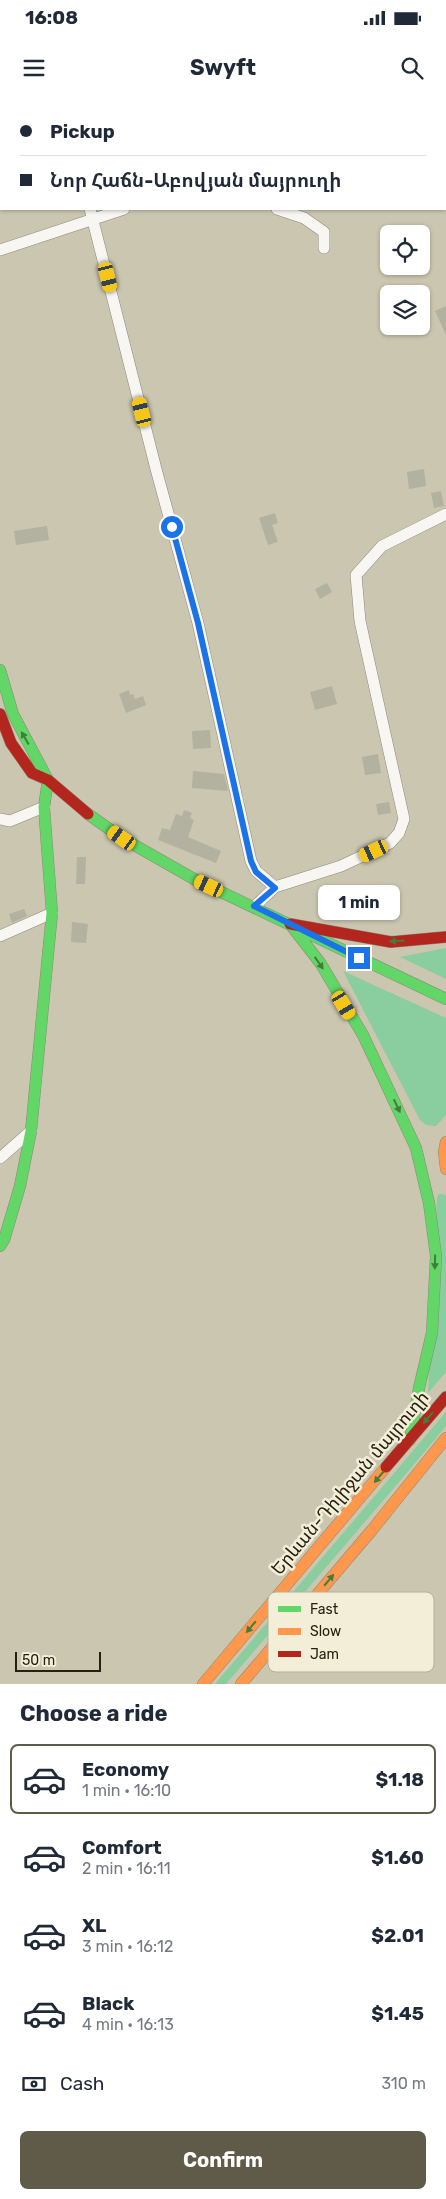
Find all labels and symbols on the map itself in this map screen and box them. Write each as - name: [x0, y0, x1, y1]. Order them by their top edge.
- car: [97, 261, 118, 293]
- car: [131, 396, 152, 428]
- route start: [161, 516, 183, 538]
- one-way arrow: [21, 730, 29, 745]
- car: [105, 823, 138, 853]
- car: [357, 838, 390, 864]
- car: [192, 873, 225, 899]
- callout: 1 min: [318, 886, 400, 920]
- one-way arrow: [389, 938, 405, 946]
- route end: [348, 947, 370, 969]
- one-way arrow: [315, 956, 324, 970]
- car: [329, 988, 358, 1022]
- one-way arrow: [393, 1098, 401, 1113]
- one-way arrow: [431, 1254, 439, 1270]
- street label: Երևան-Դիլիջան մայրուղի: [267, 1387, 433, 1579]
- one-way arrow: [423, 1411, 434, 1424]
- one-way arrow: [373, 1470, 385, 1482]
- one-way arrow: [323, 1574, 334, 1586]
- legend: [268, 1592, 434, 1672]
- text: Fast: [310, 1601, 339, 1618]
- one-way arrow: [245, 1621, 257, 1633]
- text: Slow: [310, 1623, 341, 1640]
- text: Jam: [310, 1646, 339, 1663]
- scale bar: [15, 1649, 101, 1672]

